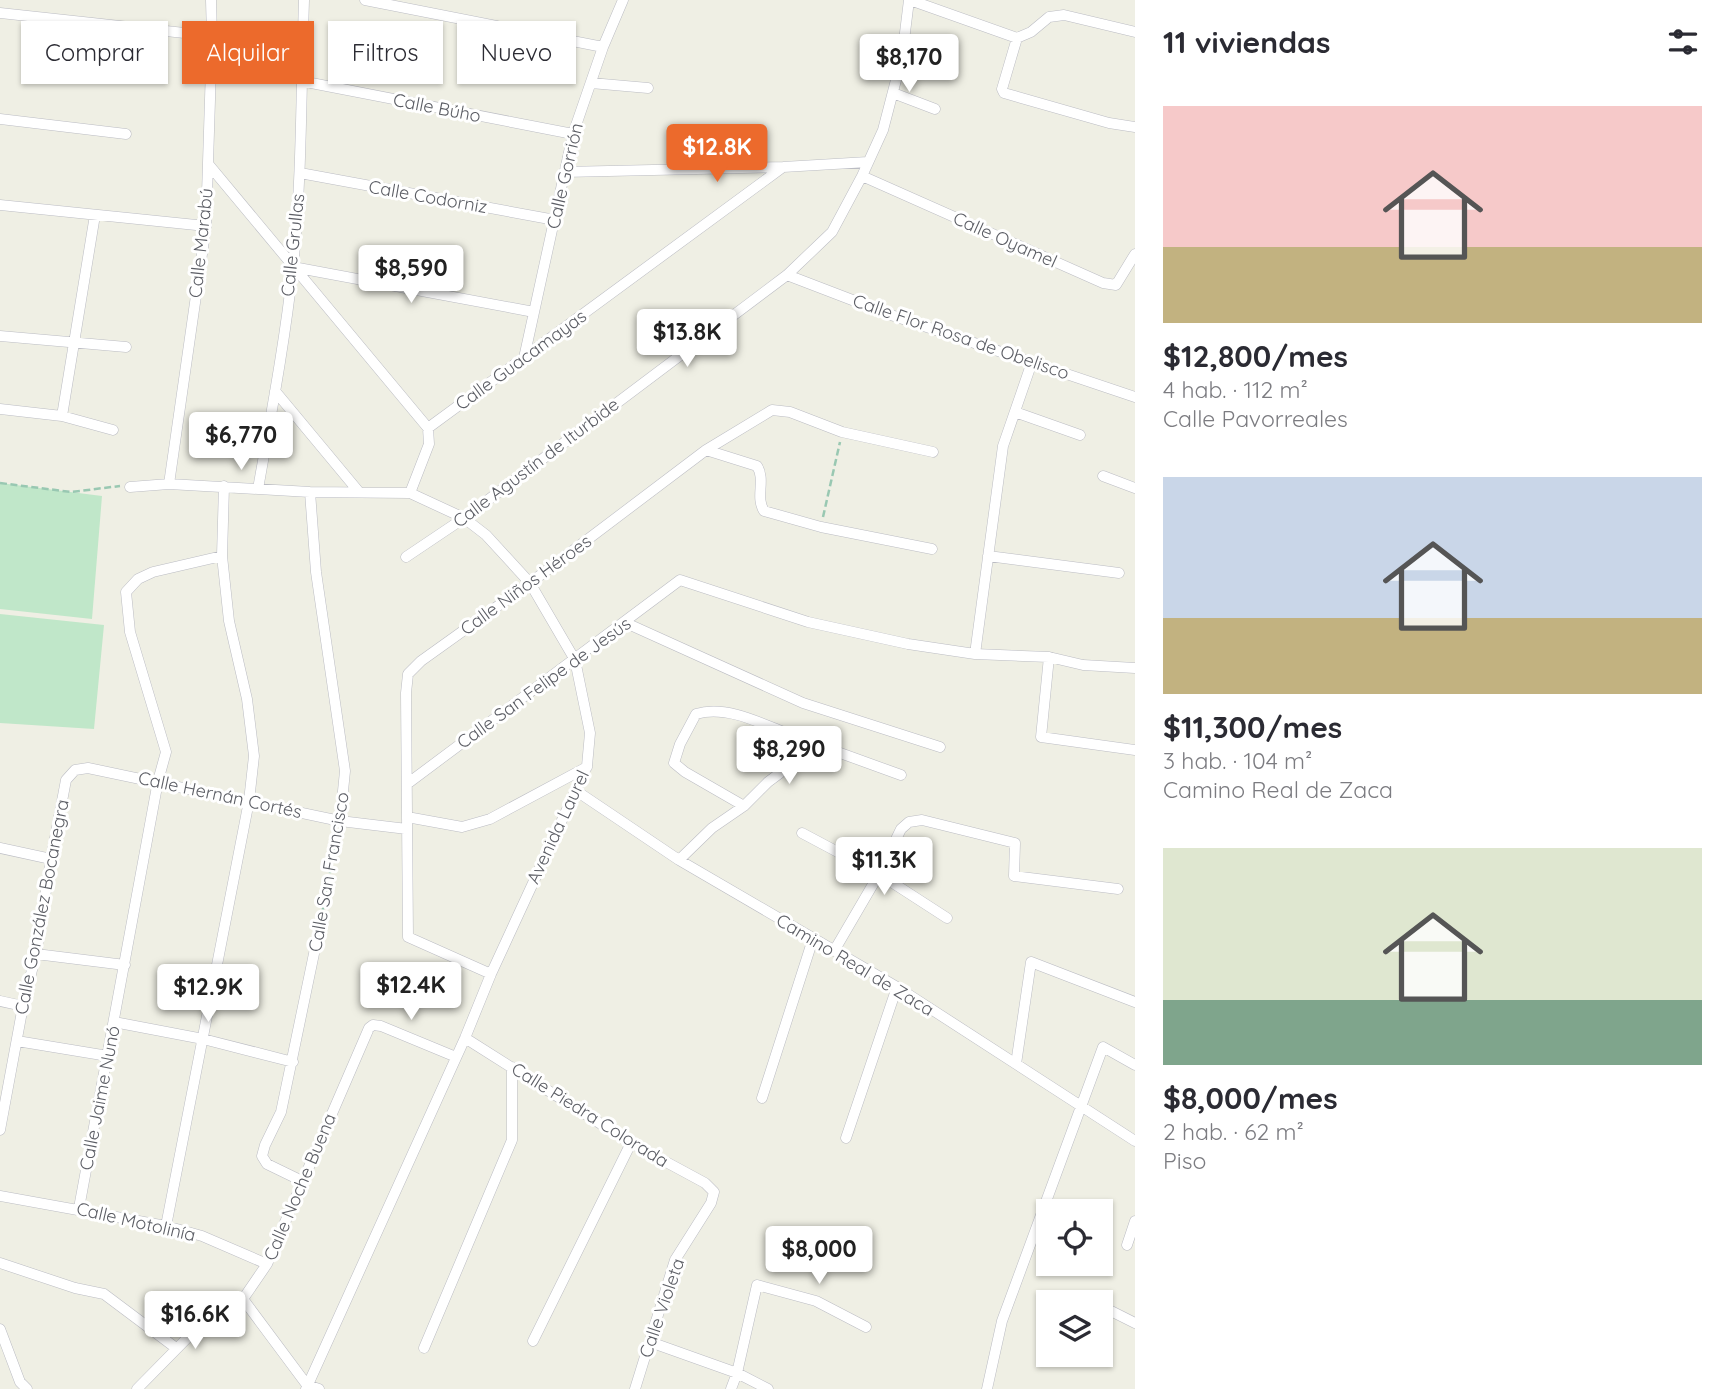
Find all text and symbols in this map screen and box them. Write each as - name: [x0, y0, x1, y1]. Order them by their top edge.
- chip: Comprar: [21, 21, 168, 84]
- chip: Alquilar: [182, 21, 314, 84]
- chip: Filtros: [328, 21, 443, 84]
- chip: Nuevo: [457, 21, 576, 84]
- text: 11 viviendas: [1163, 23, 1330, 61]
- icon: filters: [1664, 23, 1702, 61]
- pin: $8,170: [852, 34, 966, 94]
- text: $8,170: [876, 42, 942, 71]
- street label: Calle Búho: [391, 88, 483, 127]
- street label: Calle Gorrión: [541, 121, 588, 231]
- pin: $12.8K: [660, 124, 774, 184]
- text: $12.8K: [682, 132, 752, 161]
- icon: home: [1370, 152, 1496, 278]
- street label: Calle Codorniz: [367, 175, 489, 218]
- street label: Calle Marabú: [183, 187, 218, 299]
- street label: Calle Grullas: [276, 192, 309, 297]
- street label: Calle Oyamel: [950, 206, 1061, 273]
- pin: $8,590: [354, 246, 468, 305]
- text: $8,590: [374, 253, 448, 282]
- street label: Calle Flor Rosa de Obelisco: [850, 289, 1072, 384]
- street label: Calle Guacamayas: [451, 304, 591, 415]
- pin: $13.8K: [630, 310, 744, 369]
- text: $13.8K: [653, 317, 721, 346]
- text: $12,800/mes: [1163, 337, 1348, 375]
- text: 4 hab. · 112 m²: [1163, 375, 1308, 404]
- street label: Calle Agustín de Iturbide: [448, 393, 623, 533]
- text: Calle Pavorreales: [1163, 404, 1348, 433]
- pin: $6,770: [184, 412, 298, 472]
- text: $6,770: [205, 420, 277, 449]
- icon: home: [1370, 523, 1496, 649]
- street label: Calle Niños Héroes: [456, 529, 596, 640]
- street label: Calle San Felipe de Jesús: [452, 612, 635, 754]
- text: $11,300/mes: [1163, 708, 1342, 746]
- pin: $8,290: [732, 726, 846, 786]
- text: $8,290: [753, 734, 825, 763]
- text: 3 hab. · 104 m²: [1163, 746, 1312, 775]
- street label: Calle Hernán Cortés: [136, 766, 304, 823]
- street label: Avenida Laurel: [521, 766, 594, 887]
- text: Camino Real de Zaca: [1163, 775, 1393, 804]
- street label: Calle San Francisco: [303, 790, 354, 954]
- street label: Calle González Bocanegra: [9, 797, 74, 1017]
- pin: $11.3K: [827, 838, 941, 897]
- text: $11.3K: [852, 845, 916, 874]
- icon: home: [1370, 894, 1496, 1020]
- street label: Camino Real de Zaca: [772, 908, 938, 1021]
- pin: $12.4K: [354, 962, 468, 1022]
- pin: $12.9K: [151, 964, 265, 1024]
- text: $12.4K: [376, 970, 446, 999]
- text: $12.9K: [173, 972, 243, 1001]
- street label: Calle Jaime Nunó: [74, 1024, 125, 1172]
- street label: Calle Piedra Colorada: [507, 1057, 673, 1172]
- text: $8,000/mes: [1163, 1079, 1338, 1117]
- street label: Calle Noche Buena: [258, 1110, 341, 1264]
- text: 2 hab. · 62 m²: [1163, 1117, 1304, 1146]
- text: Piso: [1163, 1146, 1206, 1175]
- street label: Calle Motolinía: [74, 1197, 198, 1246]
- map controls: [1036, 1199, 1113, 1367]
- button: locate: [1036, 1199, 1113, 1276]
- pin: $8,000: [762, 1226, 876, 1286]
- text: $8,000: [781, 1234, 857, 1263]
- street label: Calle Violeta: [634, 1255, 689, 1361]
- button: layers: [1036, 1290, 1113, 1367]
- pin: $16.6K: [138, 1292, 252, 1351]
- text: $16.6K: [161, 1299, 229, 1328]

